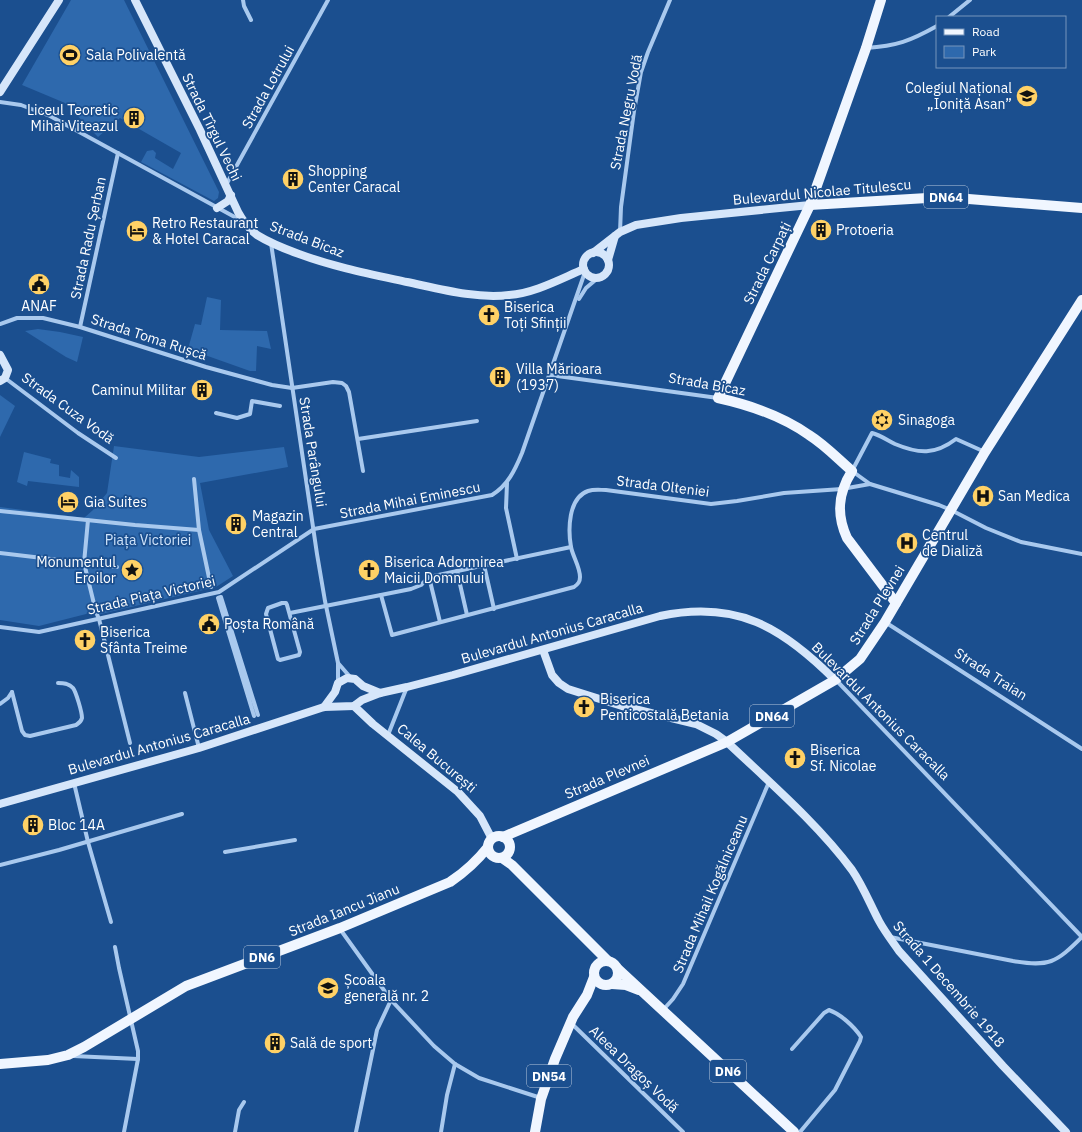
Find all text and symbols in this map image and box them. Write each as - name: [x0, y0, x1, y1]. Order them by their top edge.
- legend: [936, 16, 1066, 68]
- text: Road: [972, 24, 1000, 39]
- sports icon: Sala Polivalentă: [57, 42, 83, 68]
- street label: Strada Lotrului: [238, 42, 298, 132]
- text: Park: [972, 44, 997, 59]
- place label: Sala Polivalentă: [86, 46, 186, 64]
- street label: Strada Negru Vodă: [606, 52, 646, 171]
- street label: Strada Tîrgul Vechi: [178, 70, 246, 184]
- place label: Colegiul Național „Ioniță Asan”: [905, 79, 1012, 113]
- school or university icon: Colegiul Național „Ioniță Asan”: [1014, 83, 1040, 109]
- place label: Liceul Teoretic Mihai Viteazul: [27, 101, 118, 135]
- building icon: Liceul Teoretic Mihai Viteazul: [121, 105, 147, 131]
- place label: Shopping Center Caracal: [308, 162, 401, 196]
- building icon: Shopping Center Caracal: [280, 166, 306, 192]
- street label: Strada Radu Șerban: [66, 175, 110, 301]
- street label: Bulevardul Nicolae Titulescu: [732, 175, 912, 209]
- road number: DN64: [924, 186, 968, 208]
- place label: Retro Restaurant & Hotel Caracal: [152, 214, 259, 248]
- street label: Strada Bicaz: [267, 217, 347, 262]
- building icon: Protoeria: [808, 217, 834, 243]
- hotel icon: Retro Restaurant & Hotel Caracal: [124, 218, 150, 244]
- street label: Strada Carpați: [739, 219, 795, 307]
- place label: Protoeria: [836, 221, 894, 239]
- public building icon: ANAF: [26, 271, 52, 297]
- place label: ANAF: [21, 297, 57, 315]
- place label: Biserica Toți Sfinții: [504, 298, 567, 332]
- church icon: Biserica Toți Sfinții: [476, 302, 502, 328]
- street label: Strada Toma Rușcă: [89, 310, 210, 364]
- place label: Villa Mărioara (1937): [516, 360, 602, 394]
- building icon: Villa Mărioara (1937): [487, 364, 513, 390]
- street label: Strada Cuza Vodă: [18, 368, 118, 448]
- street label: Strada Bicaz: [667, 368, 748, 400]
- building icon: Caminul Militar: [189, 377, 215, 403]
- place label: Caminul Militar: [91, 381, 186, 399]
- street label: Strada Parângului: [295, 396, 331, 508]
- synagogue icon: Sinagoga: [869, 407, 895, 433]
- place label: Sinagoga: [898, 411, 956, 429]
- street label: Strada Olteniei: [616, 471, 710, 501]
- street label: Strada Mihai Eminescu: [338, 478, 482, 522]
- hospital icon: San Medica: [970, 483, 996, 509]
- place label: San Medica: [998, 487, 1071, 505]
- hotel icon: Gia Suites: [55, 489, 81, 515]
- place label: Gia Suites: [84, 493, 147, 511]
- place label: Magazin Central: [252, 507, 304, 541]
- building icon: Magazin Central: [223, 511, 249, 537]
- place label: Centrul de Dializă: [922, 526, 983, 560]
- hospital icon: Centrul de Dializă: [894, 530, 920, 556]
- park label: Piața Victoriei: [105, 531, 191, 549]
- place label: Monumentul Eroilor: [36, 553, 116, 587]
- place label: Biserica Adormirea Maicii Domnului: [384, 553, 504, 587]
- place icon: Monumentul Eroilor: [119, 557, 145, 583]
- church icon: Biserica Adormirea Maicii Domnului: [356, 557, 382, 583]
- street label: Strada Plevnei: [845, 562, 909, 648]
- street label: Strada Piața Victoriei: [85, 571, 217, 619]
- street label: Bulevardul Antonius Caracalla: [459, 598, 646, 668]
- public building icon: Poșta Română: [196, 611, 222, 637]
- place label: Poșta Română: [224, 615, 315, 633]
- place label: Biserica Sfânta Treime: [100, 623, 188, 657]
- church icon: Biserica Sfânta Treime: [72, 627, 98, 653]
- street label: Bulevardul Antonius Caracalla: [808, 638, 954, 784]
- street label: Strada Traian: [951, 644, 1031, 704]
- place label: Biserica Penticostală Betania: [600, 690, 729, 724]
- church icon: Biserica Penticostală Betania: [571, 694, 597, 720]
- road number: DN64: [750, 705, 794, 727]
- street label: Bulevardul Antonius Caracalla: [66, 709, 253, 779]
- street label: Calea București: [394, 719, 480, 797]
- place label: Biserica Sf. Nicolae: [810, 741, 877, 775]
- church icon: Biserica Sf. Nicolae: [782, 745, 808, 771]
- street label: Strada Plevnei: [562, 751, 652, 803]
- building icon: Bloc 14A: [20, 812, 46, 838]
- street label: Strada Mihail Kogălniceanu: [669, 812, 751, 976]
- place label: Bloc 14A: [48, 816, 105, 834]
- street label: Strada Iancu Jianu: [286, 880, 402, 940]
- street label: Strada 1 Decembrie 1918: [889, 917, 1009, 1051]
- road number: DN6: [244, 946, 280, 968]
- place label: Școala generală nr. 2: [344, 971, 429, 1005]
- school or university icon: Școala generală nr. 2: [315, 975, 341, 1001]
- street label: Aleea Dragoș Vodă: [585, 1022, 683, 1117]
- building icon: Sală de sport: [262, 1030, 288, 1056]
- place label: Sală de sport: [290, 1034, 372, 1052]
- road number: DN6: [710, 1060, 746, 1082]
- road number: DN54: [527, 1065, 571, 1087]

